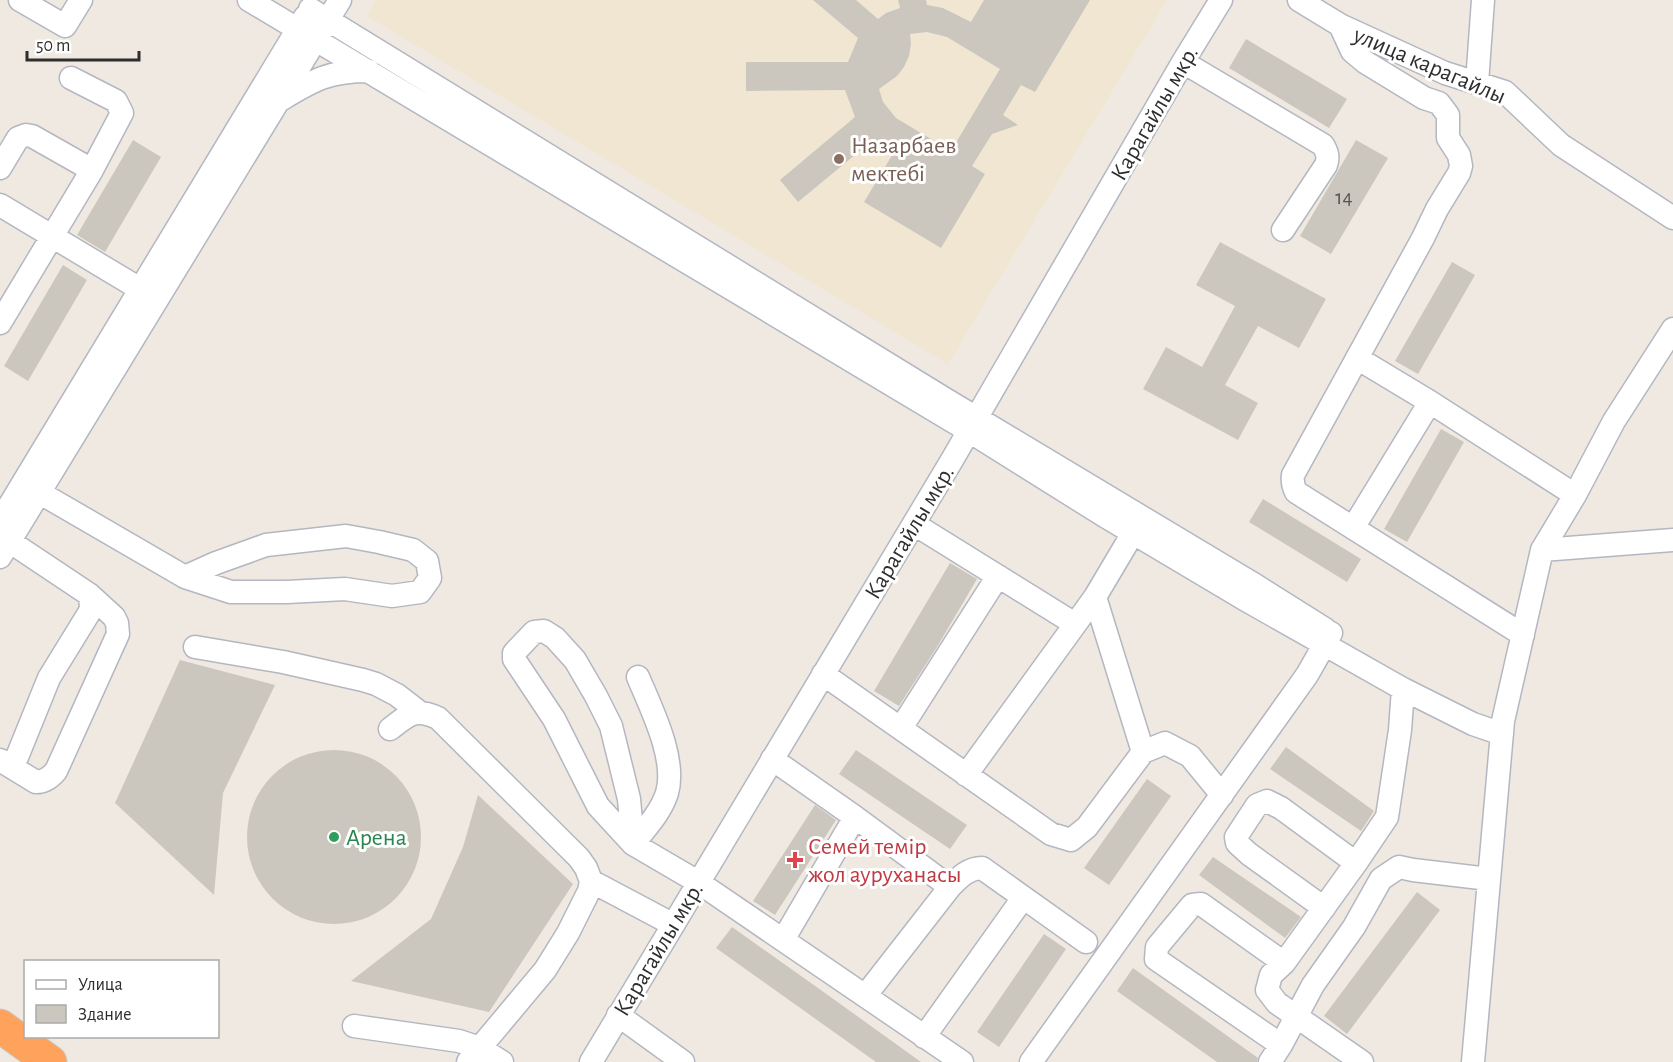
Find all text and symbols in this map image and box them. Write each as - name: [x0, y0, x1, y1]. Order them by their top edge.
- street label: улица карагайлы: [1349, 23, 1509, 109]
- scale bar: [27, 24, 140, 62]
- text: 50 m: [36, 37, 70, 55]
- street label: Карагайлы мкр.: [1107, 42, 1203, 185]
- place label: Назарбаев мектебі: [851, 134, 956, 186]
- marker: Назарбаев мектебі: [832, 152, 846, 166]
- house number: 14: [1335, 187, 1353, 208]
- street label: Карагайлы мкр.: [861, 462, 959, 603]
- place label: Арена: [346, 826, 407, 850]
- marker: Арена: [327, 830, 341, 844]
- place label: Семей темір жол ауруханасы: [808, 835, 962, 887]
- marker: Семей темір жол ауруханасы: [786, 851, 804, 869]
- street label: Карагайлы мкр.: [610, 879, 708, 1020]
- legend: [24, 960, 219, 1038]
- text: Улица: [78, 976, 123, 994]
- text: Здание: [78, 1006, 132, 1024]

